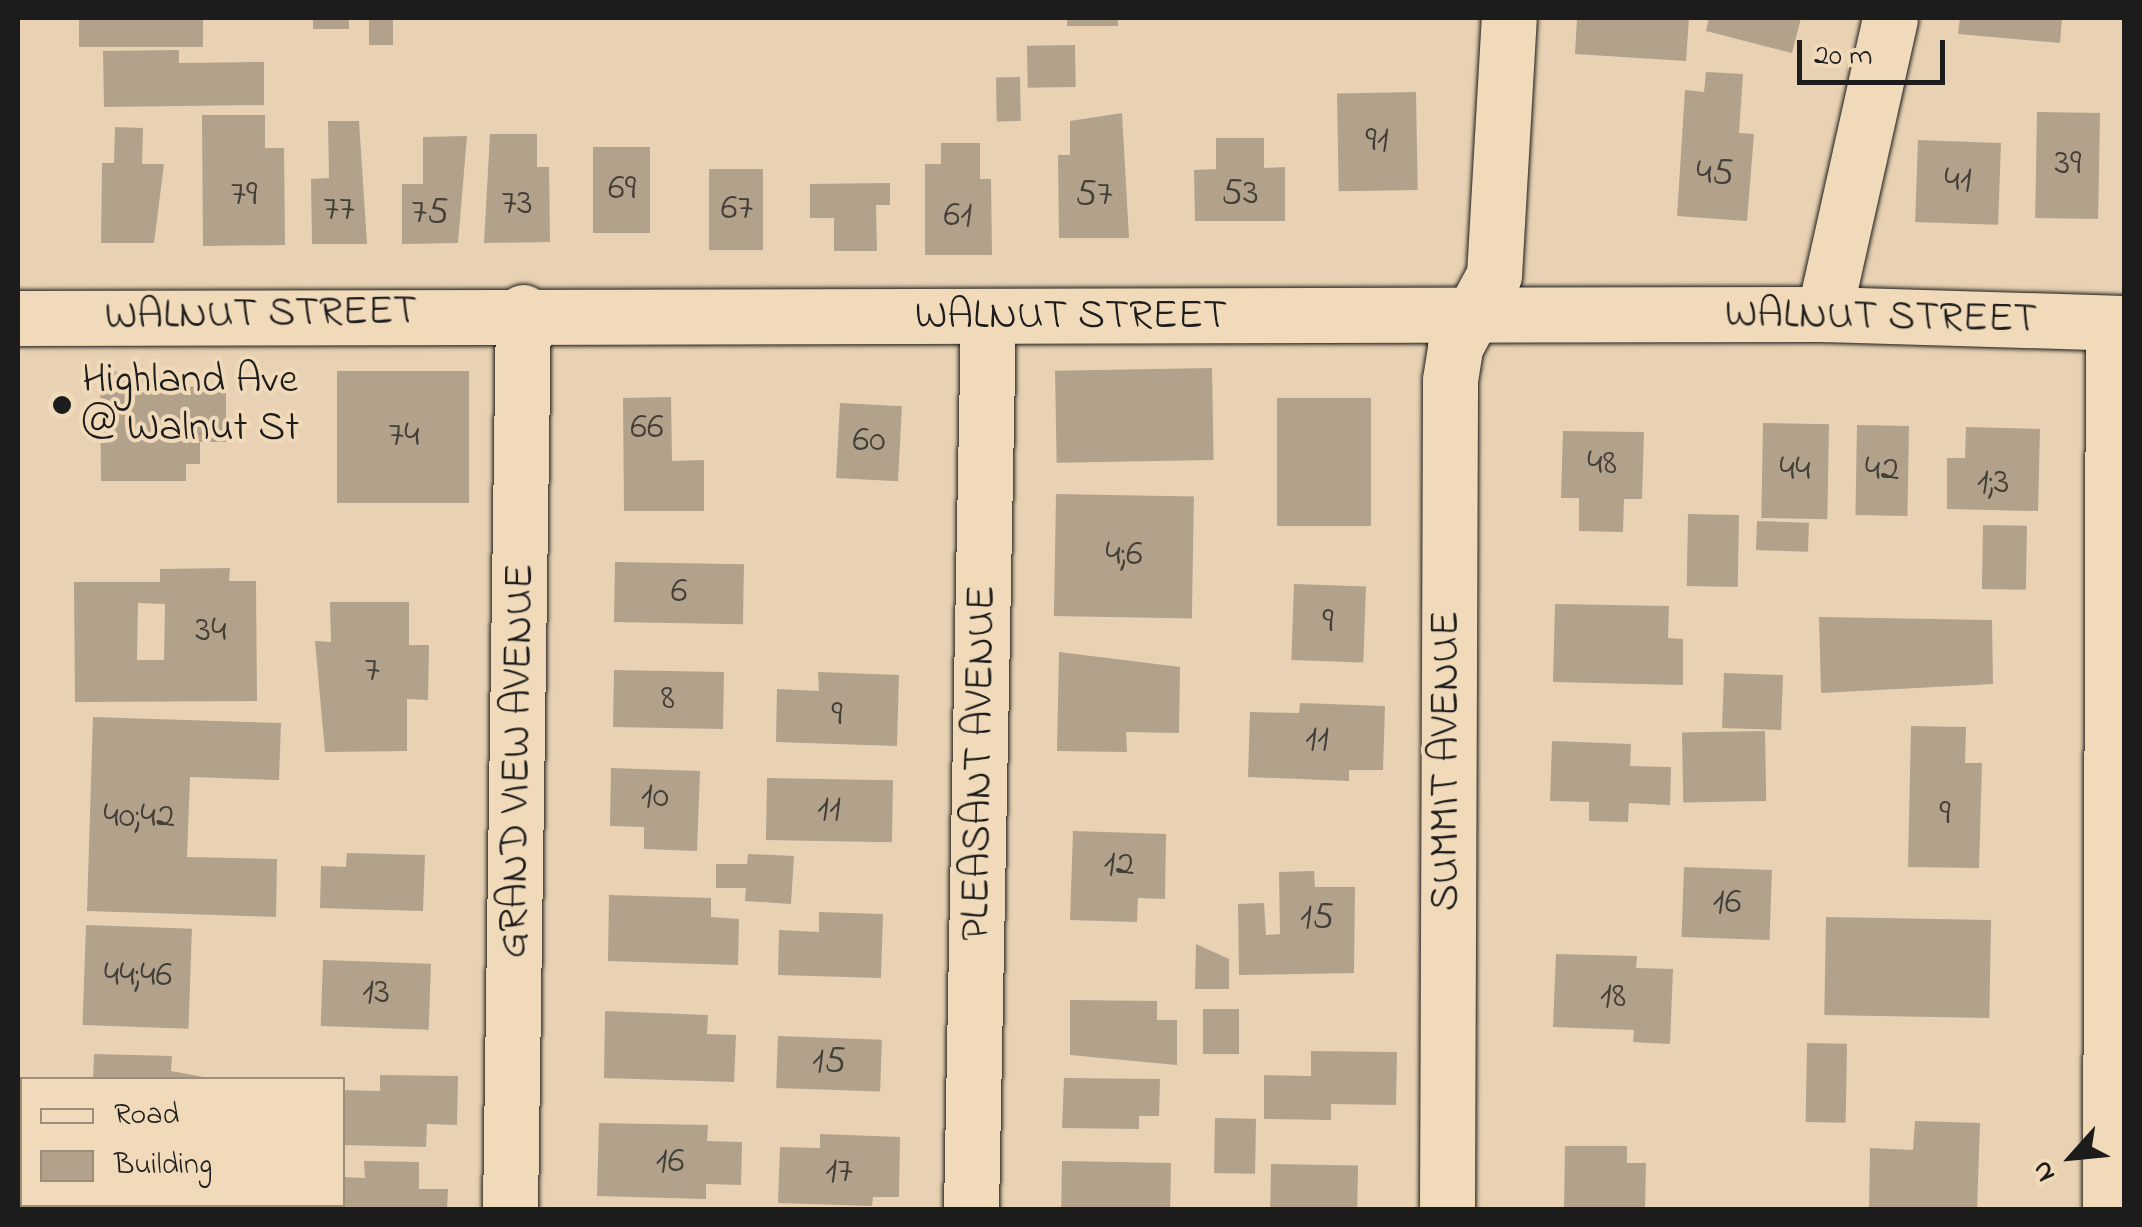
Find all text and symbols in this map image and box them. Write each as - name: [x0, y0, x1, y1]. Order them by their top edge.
- scale bar: [1802, 20, 1950, 82]
- text: 20 m: [1814, 35, 1873, 79]
- house number: 91: [1365, 119, 1389, 165]
- house number: 39: [2054, 142, 2082, 188]
- house number: 45: [1696, 152, 1734, 198]
- house number: 41: [1944, 159, 1972, 205]
- house number: 69: [608, 167, 636, 213]
- house number: 53: [1221, 172, 1259, 218]
- house number: 79: [230, 173, 258, 219]
- house number: 57: [1075, 173, 1113, 219]
- house number: 73: [501, 182, 533, 228]
- house number: 67: [721, 187, 753, 233]
- house number: 77: [323, 188, 355, 234]
- house number: 75: [411, 191, 449, 237]
- house number: 61: [944, 194, 972, 240]
- street label: WALNUT STREET: [104, 287, 418, 343]
- street label: WALNUT STREET: [1724, 290, 2038, 346]
- street label: WALNUT STREET: [915, 292, 1227, 342]
- place label: Highland Ave @ Walnut St: [82, 356, 299, 454]
- marker: Highland Ave @ Walnut St: [51, 394, 73, 416]
- house number: 66: [630, 406, 664, 452]
- house number: 74: [388, 414, 420, 460]
- house number: 60: [852, 419, 886, 465]
- house number: 48: [1587, 442, 1617, 488]
- house number: 44: [1779, 448, 1811, 494]
- house number: 42: [1865, 448, 1899, 494]
- house number: 1;3: [1977, 461, 2009, 507]
- house number: 4;6: [1105, 533, 1143, 579]
- street label: GRAND VIEW AVENUE: [489, 563, 547, 959]
- house number: 6: [671, 570, 687, 616]
- street label: PLEASANT AVENUE: [952, 585, 1008, 941]
- house number: 9: [1322, 600, 1334, 646]
- house number: 34: [195, 609, 227, 655]
- street label: SUMMIT AVENUE: [1422, 611, 1472, 911]
- house number: 7: [364, 649, 380, 695]
- house number: 8: [661, 677, 675, 723]
- house number: 9: [831, 693, 843, 739]
- house number: 11: [1305, 718, 1329, 764]
- house number: 10: [641, 775, 669, 821]
- house number: 11: [817, 788, 841, 834]
- house number: 9: [1939, 792, 1951, 838]
- house number: 40;42: [103, 795, 175, 841]
- house number: 12: [1104, 843, 1134, 889]
- house number: 16: [1713, 881, 1741, 927]
- house number: 15: [1300, 896, 1334, 942]
- house number: 44;46: [104, 954, 172, 1000]
- house number: 13: [362, 971, 390, 1017]
- house number: 18: [1600, 975, 1626, 1021]
- house number: 15: [812, 1040, 846, 1086]
- legend: [20, 1077, 345, 1207]
- text: Road: [114, 1094, 179, 1138]
- north arrow: [2022, 1107, 2122, 1207]
- house number: 16: [656, 1140, 684, 1186]
- text: Building: [114, 1144, 212, 1188]
- house number: 17: [825, 1150, 853, 1196]
- text: N: [2022, 1153, 2067, 1189]

